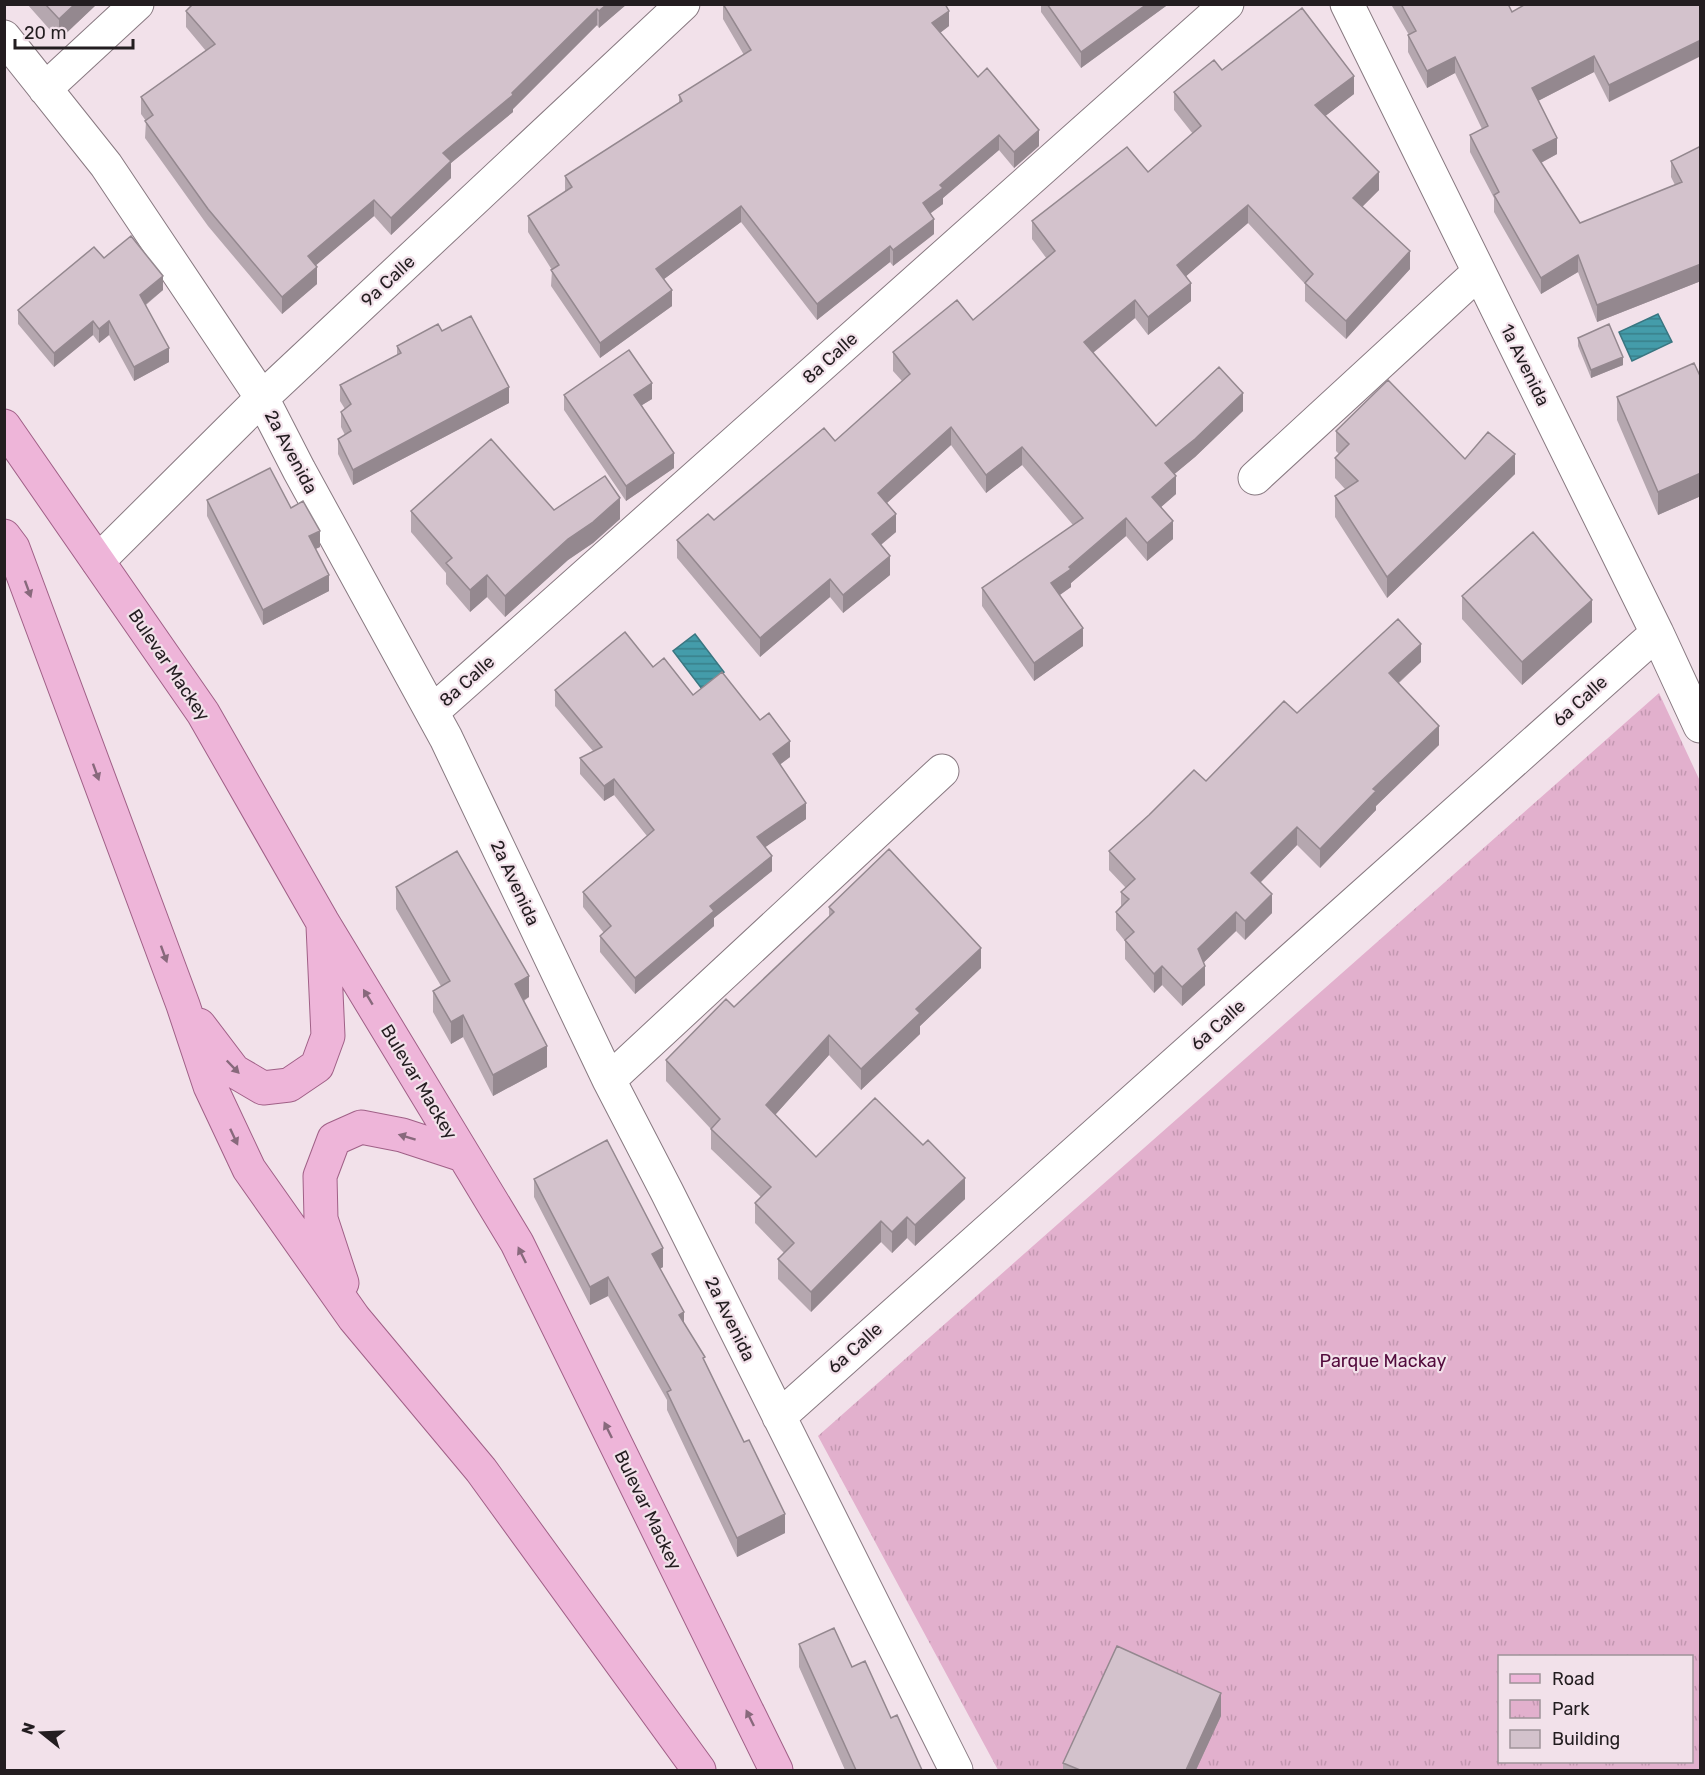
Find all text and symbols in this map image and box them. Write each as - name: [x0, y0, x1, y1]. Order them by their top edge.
- scale bar: [15, 12, 134, 50]
- text: 20 m: [24, 22, 66, 44]
- street label: 9a Calle: [356, 251, 420, 311]
- street label: 1a Avenida: [1496, 320, 1554, 410]
- street label: 8a Calle: [798, 328, 862, 388]
- street label: 2a Avenida: [260, 406, 322, 498]
- one-way arrow: [24, 580, 33, 598]
- street label: Bulevar Mackey: [124, 605, 215, 725]
- street label: 8a Calle: [435, 651, 499, 711]
- street label: 6a Calle: [1548, 671, 1612, 731]
- one-way arrow: [92, 763, 101, 781]
- street label: 2a Avenida: [486, 837, 544, 929]
- one-way arrow: [160, 946, 170, 964]
- one-way arrow: [363, 989, 374, 1005]
- street label: 6a Calle: [1186, 995, 1250, 1055]
- street label: Bulevar Mackey: [376, 1021, 462, 1143]
- one-way arrow: [226, 1060, 240, 1074]
- one-way arrow: [229, 1128, 238, 1145]
- one-way arrow: [398, 1132, 416, 1141]
- one-way arrow: [518, 1246, 527, 1263]
- street label: 2a Avenida: [700, 1273, 760, 1365]
- street label: 6a Calle: [823, 1318, 887, 1378]
- park label: Parque Mackay: [1320, 1350, 1447, 1372]
- one-way arrow: [604, 1421, 613, 1438]
- street label: Bulevar Mackey: [610, 1447, 686, 1573]
- legend: [1498, 1655, 1693, 1763]
- text: Road: [1552, 1668, 1595, 1690]
- text: Park: [1552, 1698, 1590, 1720]
- north arrow: [12, 1703, 72, 1763]
- one-way arrow: [745, 1709, 755, 1726]
- text: N: [17, 1720, 39, 1737]
- text: Building: [1552, 1728, 1620, 1750]

